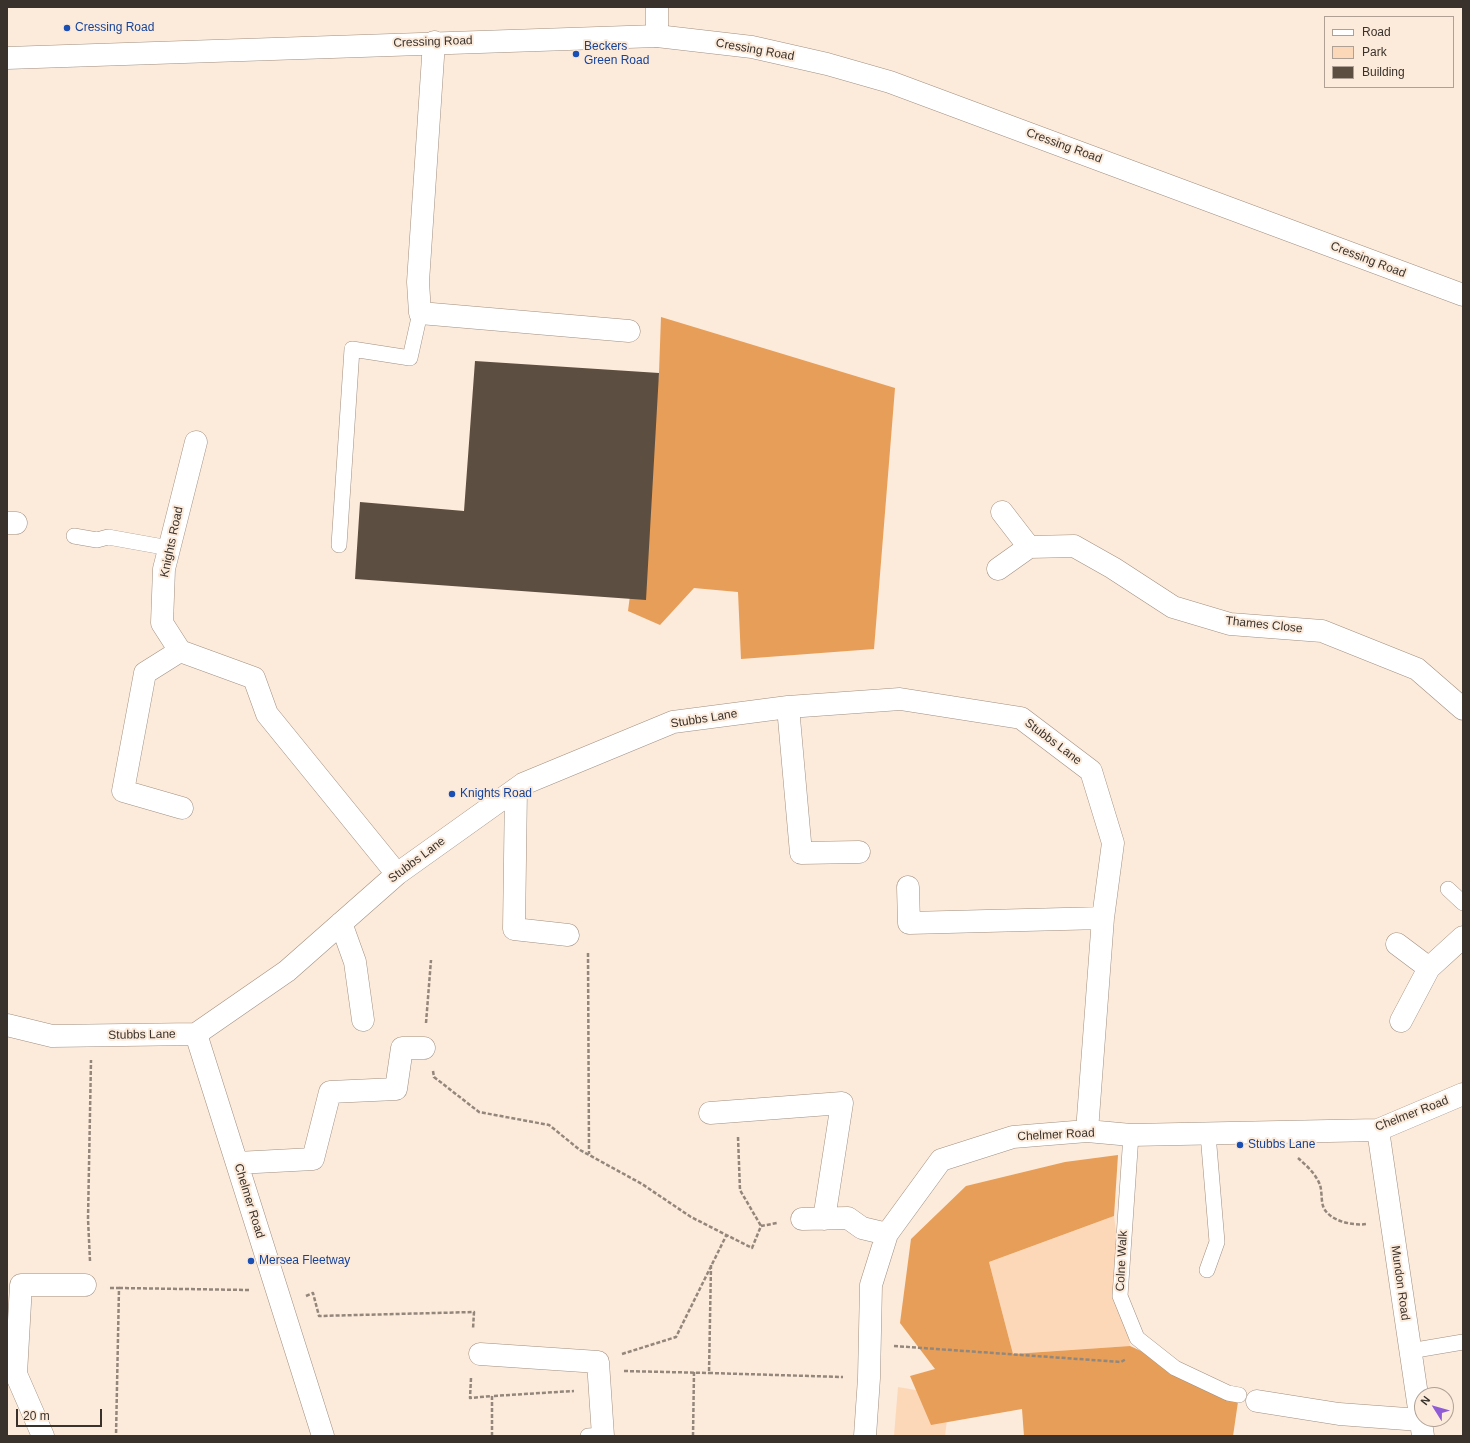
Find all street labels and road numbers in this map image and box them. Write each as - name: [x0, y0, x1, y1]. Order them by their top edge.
- street label: Cressing Road: [393, 33, 473, 51]
- street label: Cressing Road: [715, 36, 795, 64]
- street label: Cressing Road: [1024, 126, 1104, 166]
- street label: Cressing Road: [1328, 239, 1408, 281]
- street label: Knights Road: [157, 505, 187, 579]
- street label: Thames Close: [1225, 614, 1303, 636]
- street label: Stubbs Lane: [670, 707, 738, 731]
- street label: Stubbs Lane: [1022, 716, 1084, 768]
- street label: Stubbs Lane: [386, 834, 448, 886]
- street label: Stubbs Lane: [108, 1027, 176, 1043]
- street label: Chelmer Road: [1373, 1093, 1451, 1135]
- street label: Chelmer Road: [1017, 1126, 1095, 1144]
- street label: Chelmer Road: [231, 1162, 267, 1240]
- street label: Colne Walk: [1113, 1230, 1131, 1292]
- street label: Mundon Road: [1388, 1245, 1412, 1321]

